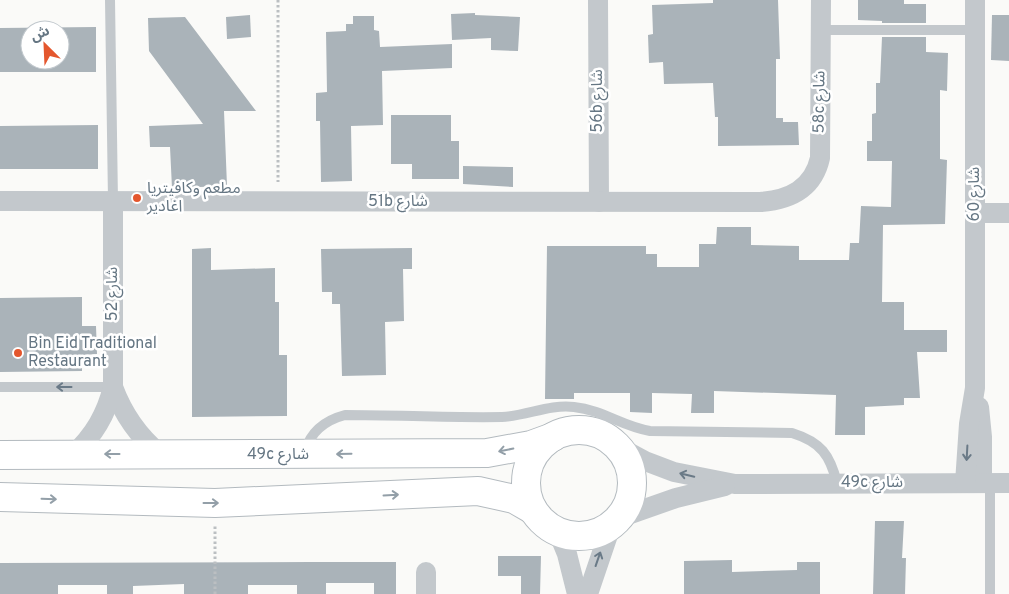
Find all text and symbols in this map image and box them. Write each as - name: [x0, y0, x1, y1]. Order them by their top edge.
- north arrow: [20, 20, 70, 70]
- text: ش: [28, 23, 53, 46]
- street label: 56b شارع: [588, 69, 609, 133]
- street label: 58c شارع: [809, 70, 832, 134]
- street label: شارع 60: [965, 167, 986, 221]
- place label: مطعم وكافيتريا اغادير: [146, 179, 241, 217]
- marker: مطعم وكافيتريا اغادير: [131, 192, 143, 204]
- street label: 51b شارع: [368, 192, 428, 213]
- street label: شارع 52: [103, 267, 124, 321]
- place label: Bin Eid Traditional Restaurant: [28, 334, 157, 372]
- marker: Bin Eid Traditional Restaurant: [12, 347, 24, 359]
- one-way arrow: [56, 382, 72, 392]
- one-way arrow: [962, 444, 971, 460]
- street label: 49c شارع: [247, 445, 309, 466]
- one-way arrow: [499, 446, 515, 455]
- one-way arrow: [104, 449, 120, 459]
- one-way arrow: [336, 450, 352, 459]
- one-way arrow: [680, 470, 696, 479]
- street label: 49c شارع: [841, 473, 903, 494]
- one-way arrow: [383, 490, 399, 499]
- one-way arrow: [40, 494, 56, 503]
- one-way arrow: [202, 498, 219, 508]
- one-way arrow: [594, 552, 604, 568]

